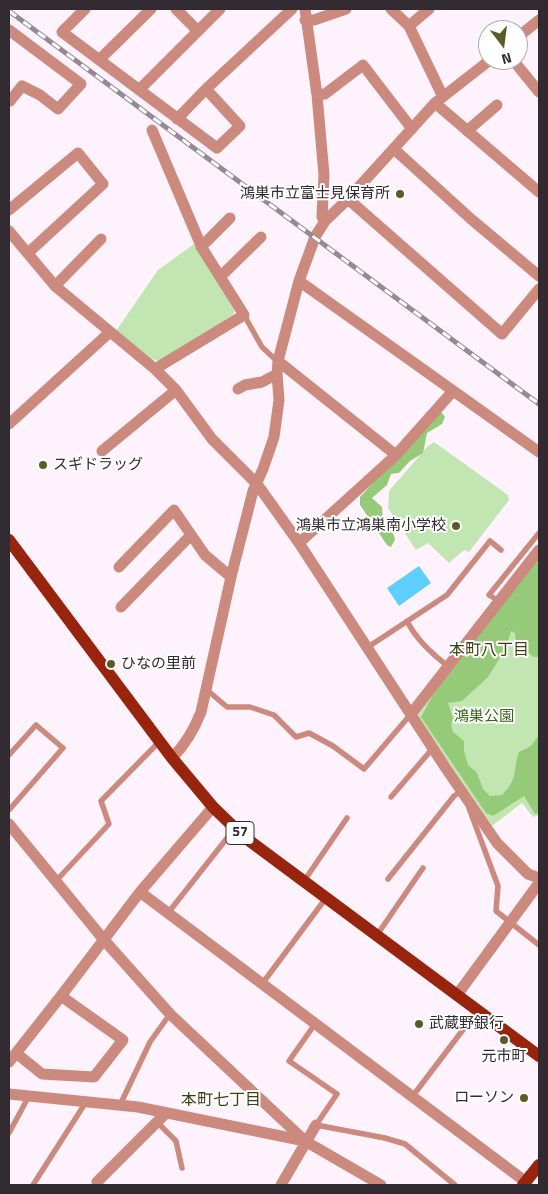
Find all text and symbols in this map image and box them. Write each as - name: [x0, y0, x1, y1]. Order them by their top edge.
- north arrow: [478, 20, 528, 70]
- text: N: [499, 48, 514, 70]
- place label: 鴻巣市立富士見保育所: [240, 185, 390, 203]
- marker: 鴻巣市立富士見保育所: [394, 188, 406, 200]
- place label: スギドラッグ: [53, 456, 143, 474]
- marker: スギドラッグ: [37, 459, 49, 471]
- place label: 鴻巣市立鴻巣南小学校: [296, 517, 446, 535]
- marker: 鴻巣市立鴻巣南小学校: [450, 520, 462, 532]
- district label: 本町八丁目: [449, 641, 529, 661]
- place label: ひなの里前: [121, 655, 196, 673]
- marker: ひなの里前: [105, 658, 117, 670]
- park label: 鴻巣公園: [454, 708, 514, 726]
- road number: 57: [226, 821, 254, 844]
- place label: 武蔵野銀行: [429, 1015, 504, 1033]
- marker: 武蔵野銀行: [413, 1018, 425, 1030]
- marker: 元市町: [498, 1034, 510, 1046]
- place label: 元市町: [482, 1048, 526, 1066]
- place label: ローソン: [454, 1089, 514, 1107]
- district label: 本町七丁目: [181, 1091, 261, 1111]
- marker: ローソン: [518, 1092, 530, 1104]

